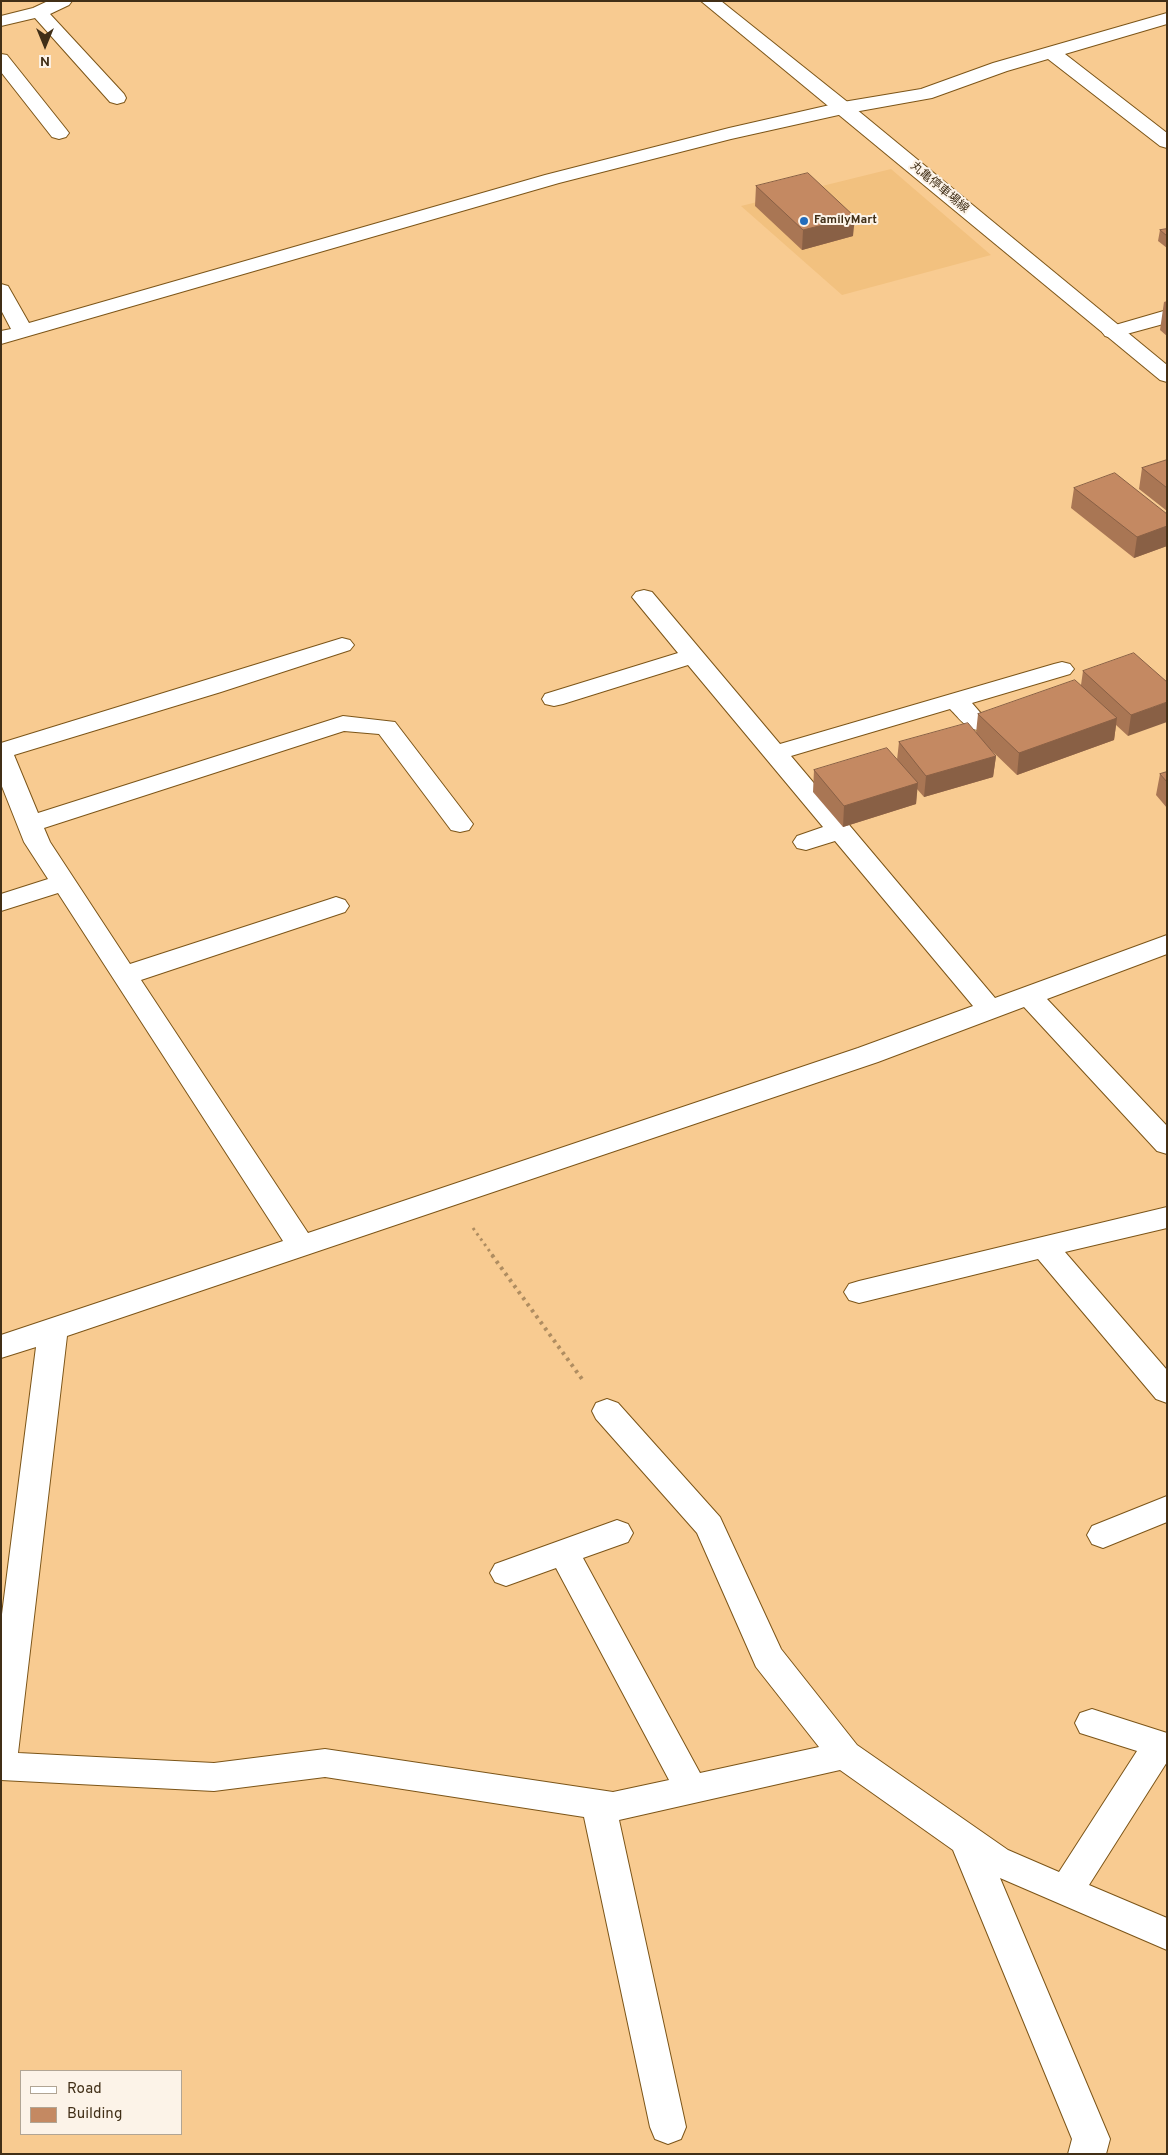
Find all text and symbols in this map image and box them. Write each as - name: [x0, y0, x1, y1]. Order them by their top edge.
- north arrow: [20, 20, 70, 70]
- text: N: [40, 52, 50, 69]
- street label: 丸亀停車場線: [907, 159, 971, 217]
- place label: FamilyMart: [814, 214, 877, 228]
- marker: FamilyMart: [798, 215, 810, 227]
- legend: [20, 2070, 182, 2135]
- text: Road: [67, 2080, 102, 2099]
- text: Building: [67, 2105, 122, 2124]

